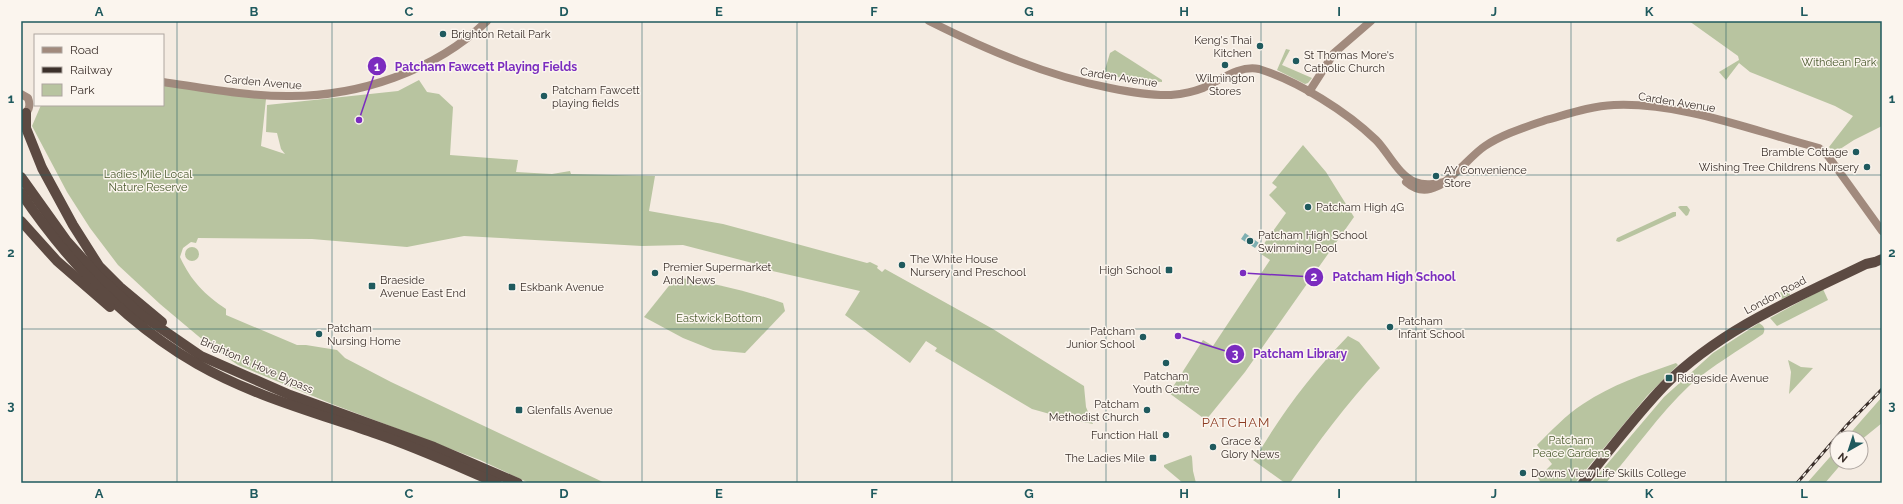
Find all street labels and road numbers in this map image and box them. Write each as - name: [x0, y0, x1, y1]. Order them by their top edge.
- street label: Carden Avenue: [1079, 65, 1159, 90]
- street label: Carden Avenue: [224, 73, 303, 92]
- street label: Carden Avenue: [1637, 90, 1717, 115]
- street label: London Road: [1742, 274, 1809, 317]
- street label: Brighton & Hove Bypass: [198, 335, 315, 396]

